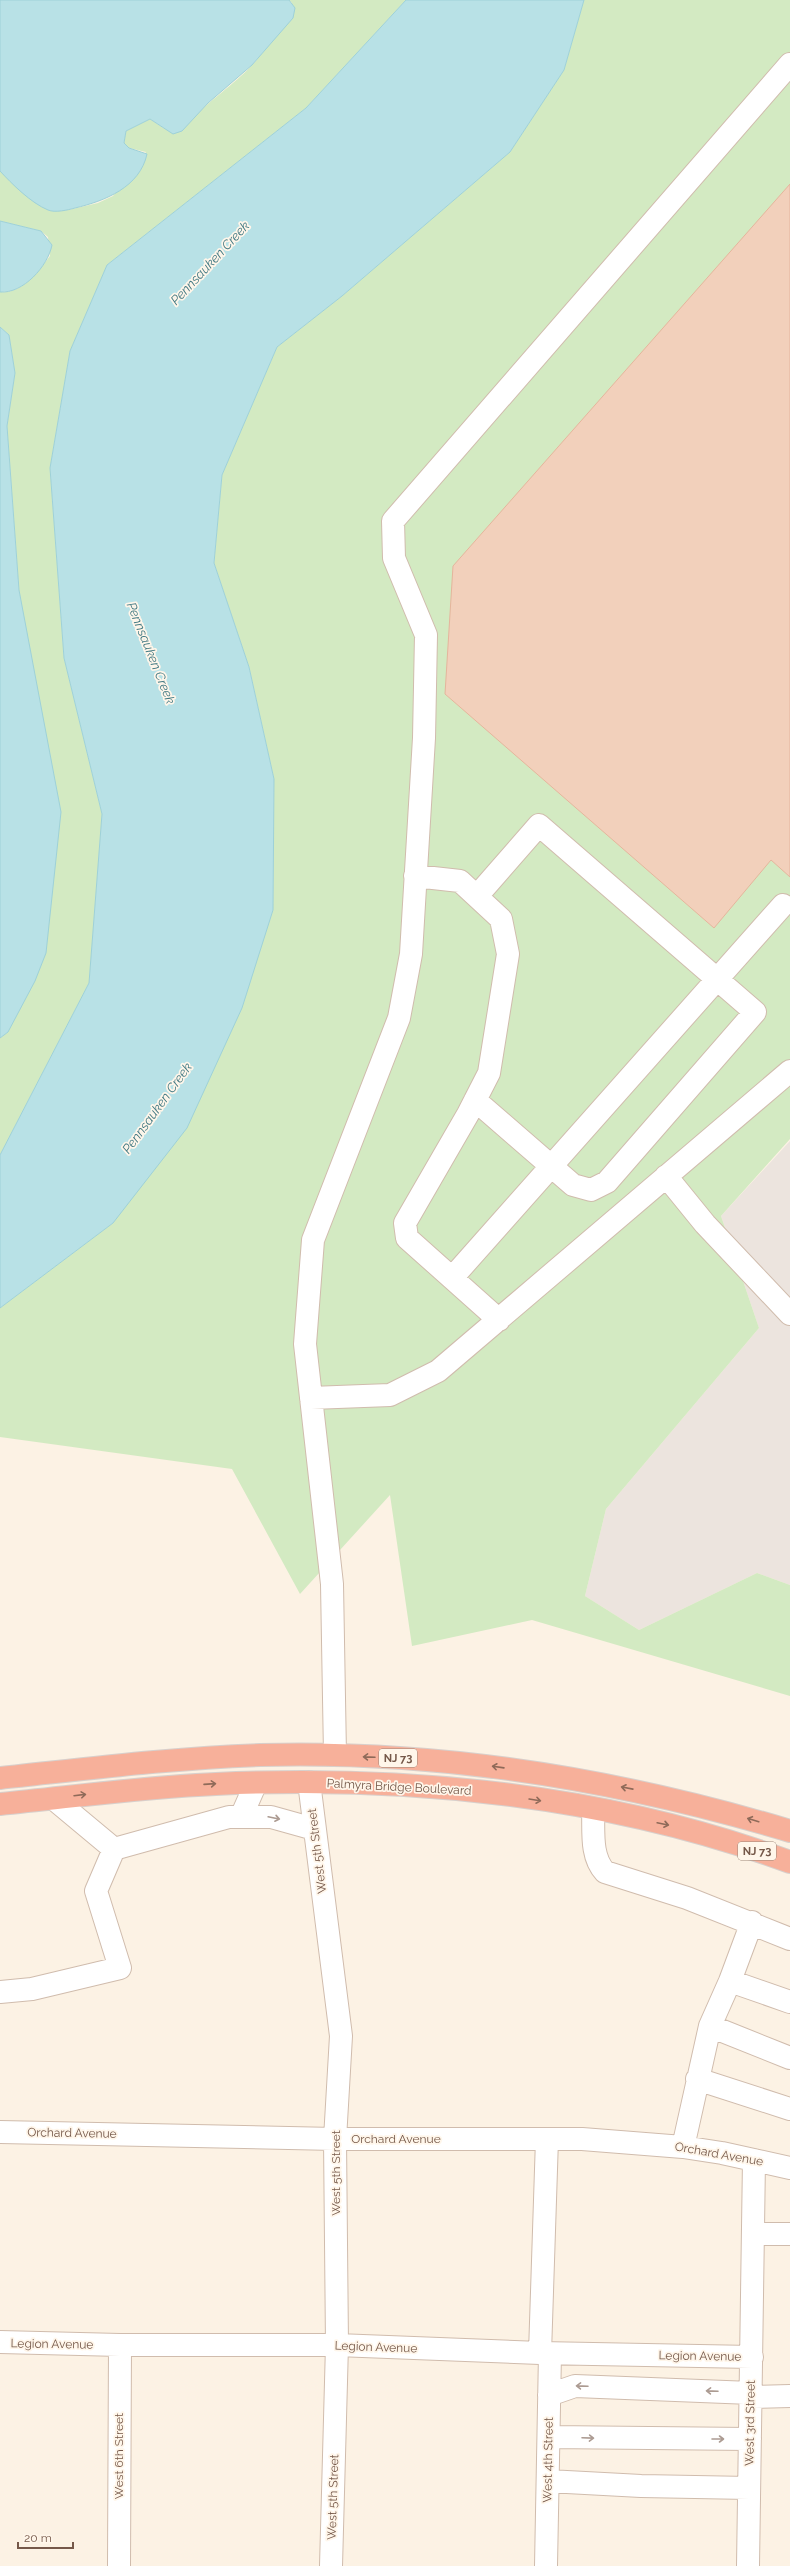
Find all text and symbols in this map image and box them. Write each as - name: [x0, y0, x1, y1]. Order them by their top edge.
- water label: Pennsauken Creek: [168, 218, 253, 308]
- water label: Pennsauken Creek: [124, 600, 178, 706]
- water label: Pennsauken Creek: [119, 1060, 195, 1156]
- road number: NJ 73: [379, 1749, 417, 1767]
- one-way arrow: [363, 1753, 376, 1760]
- one-way arrow: [492, 1763, 505, 1771]
- street label: Palmyra Bridge Boulevard: [326, 1776, 472, 1798]
- one-way arrow: [203, 1781, 216, 1788]
- one-way arrow: [620, 1784, 633, 1792]
- one-way arrow: [74, 1792, 87, 1799]
- one-way arrow: [528, 1796, 541, 1804]
- street label: West 5th Street: [305, 1808, 329, 1894]
- one-way arrow: [267, 1815, 280, 1823]
- one-way arrow: [746, 1816, 759, 1823]
- one-way arrow: [656, 1821, 669, 1829]
- road number: NJ 73: [738, 1842, 776, 1860]
- street label: Orchard Avenue: [27, 2125, 117, 2141]
- street label: West 5th Street: [329, 2130, 343, 2216]
- street label: Orchard Avenue: [351, 2132, 441, 2146]
- street label: Orchard Avenue: [674, 2139, 764, 2169]
- street label: Legion Avenue: [10, 2336, 94, 2352]
- street label: Legion Avenue: [334, 2339, 418, 2355]
- street label: Legion Avenue: [658, 2348, 742, 2364]
- street label: West 3rd Street: [742, 2380, 758, 2466]
- one-way arrow: [576, 2383, 589, 2390]
- one-way arrow: [706, 2388, 719, 2395]
- street label: West 6th Street: [112, 2413, 126, 2499]
- street label: West 4th Street: [540, 2417, 556, 2503]
- one-way arrow: [581, 2434, 594, 2442]
- one-way arrow: [711, 2435, 724, 2443]
- street label: West 5th Street: [325, 2454, 341, 2540]
- scale bar: [18, 2524, 73, 2550]
- text: 20 m: [24, 2531, 52, 2545]

